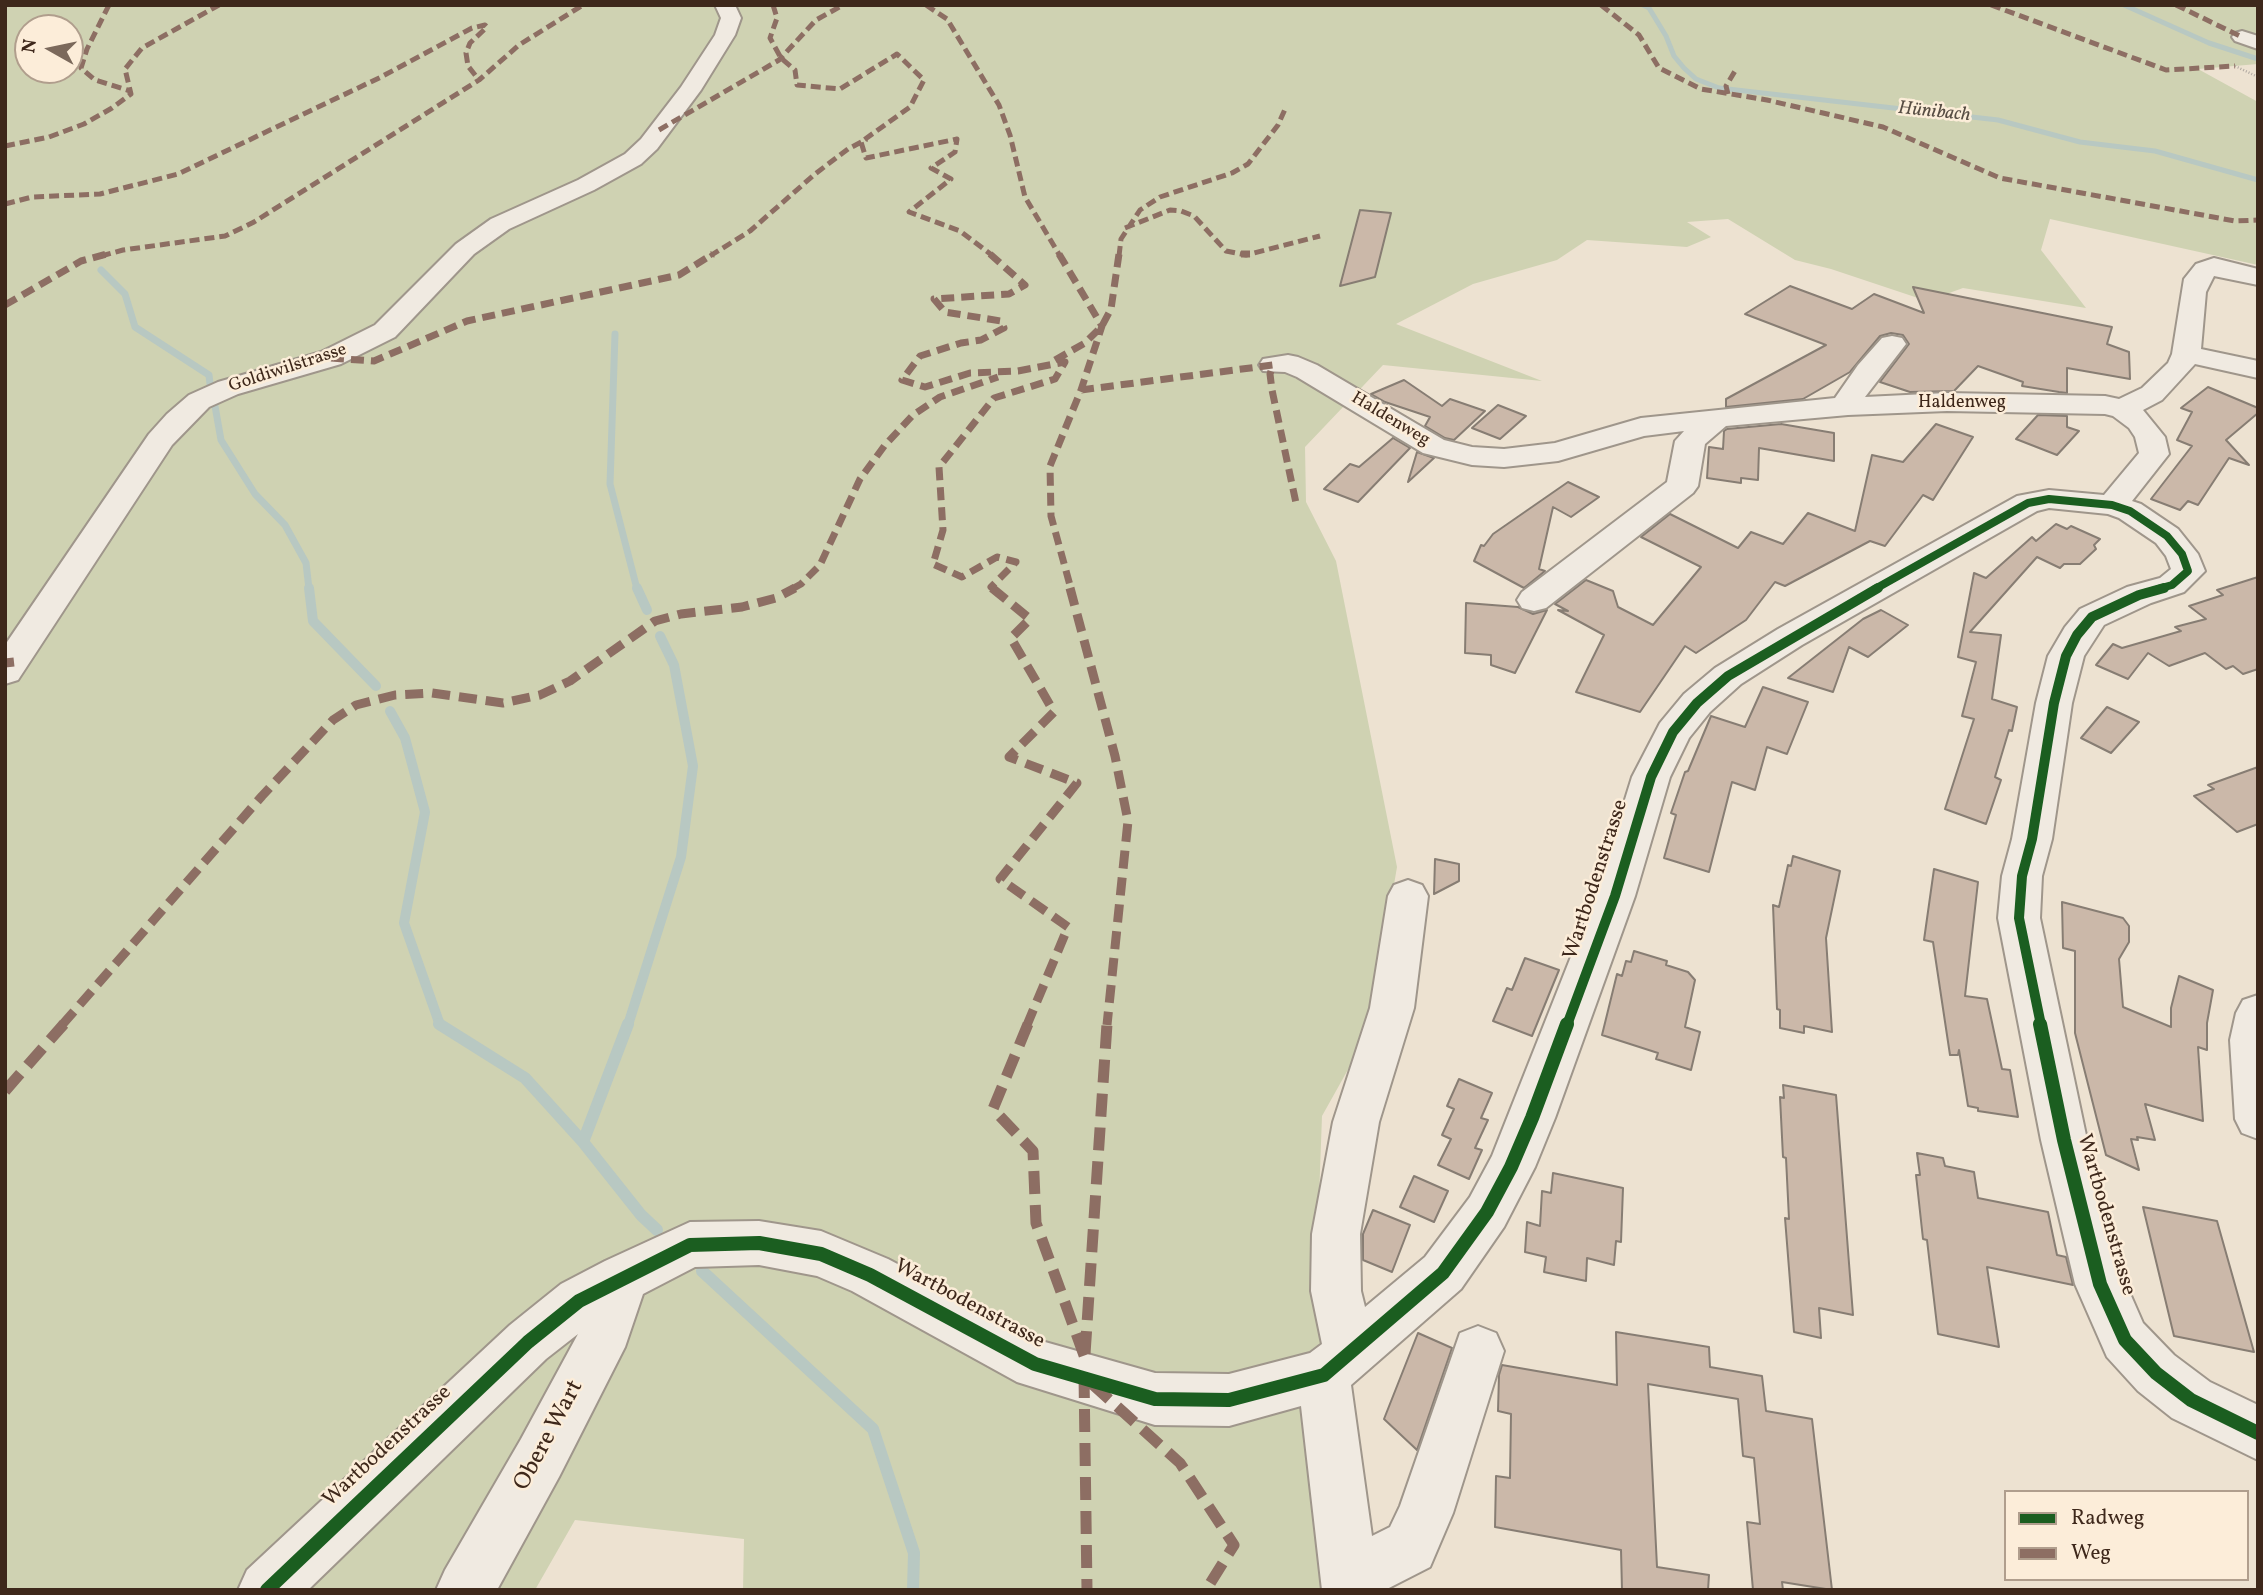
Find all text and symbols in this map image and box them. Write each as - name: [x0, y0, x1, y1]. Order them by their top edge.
- north arrow: [14, 14, 84, 84]
- text: N: [16, 37, 44, 55]
- water label: Hünibach: [1897, 98, 1971, 128]
- street label: Goldiwilstrasse: [226, 340, 350, 398]
- street label: Haldenweg: [1347, 388, 1433, 452]
- street label: Haldenweg: [1918, 393, 2006, 415]
- street label: Wartbodenstrasse: [1559, 797, 1635, 963]
- street label: Wartbodenstrasse: [2070, 1131, 2140, 1299]
- street label: Wartbodenstrasse: [889, 1255, 1049, 1355]
- street label: Obere Wart: [509, 1376, 591, 1496]
- street label: Wartbodenstrasse: [318, 1381, 458, 1513]
- legend: [2004, 1490, 2249, 1581]
- text: Radweg: [2071, 1504, 2144, 1533]
- text: Weg: [2071, 1539, 2111, 1568]

